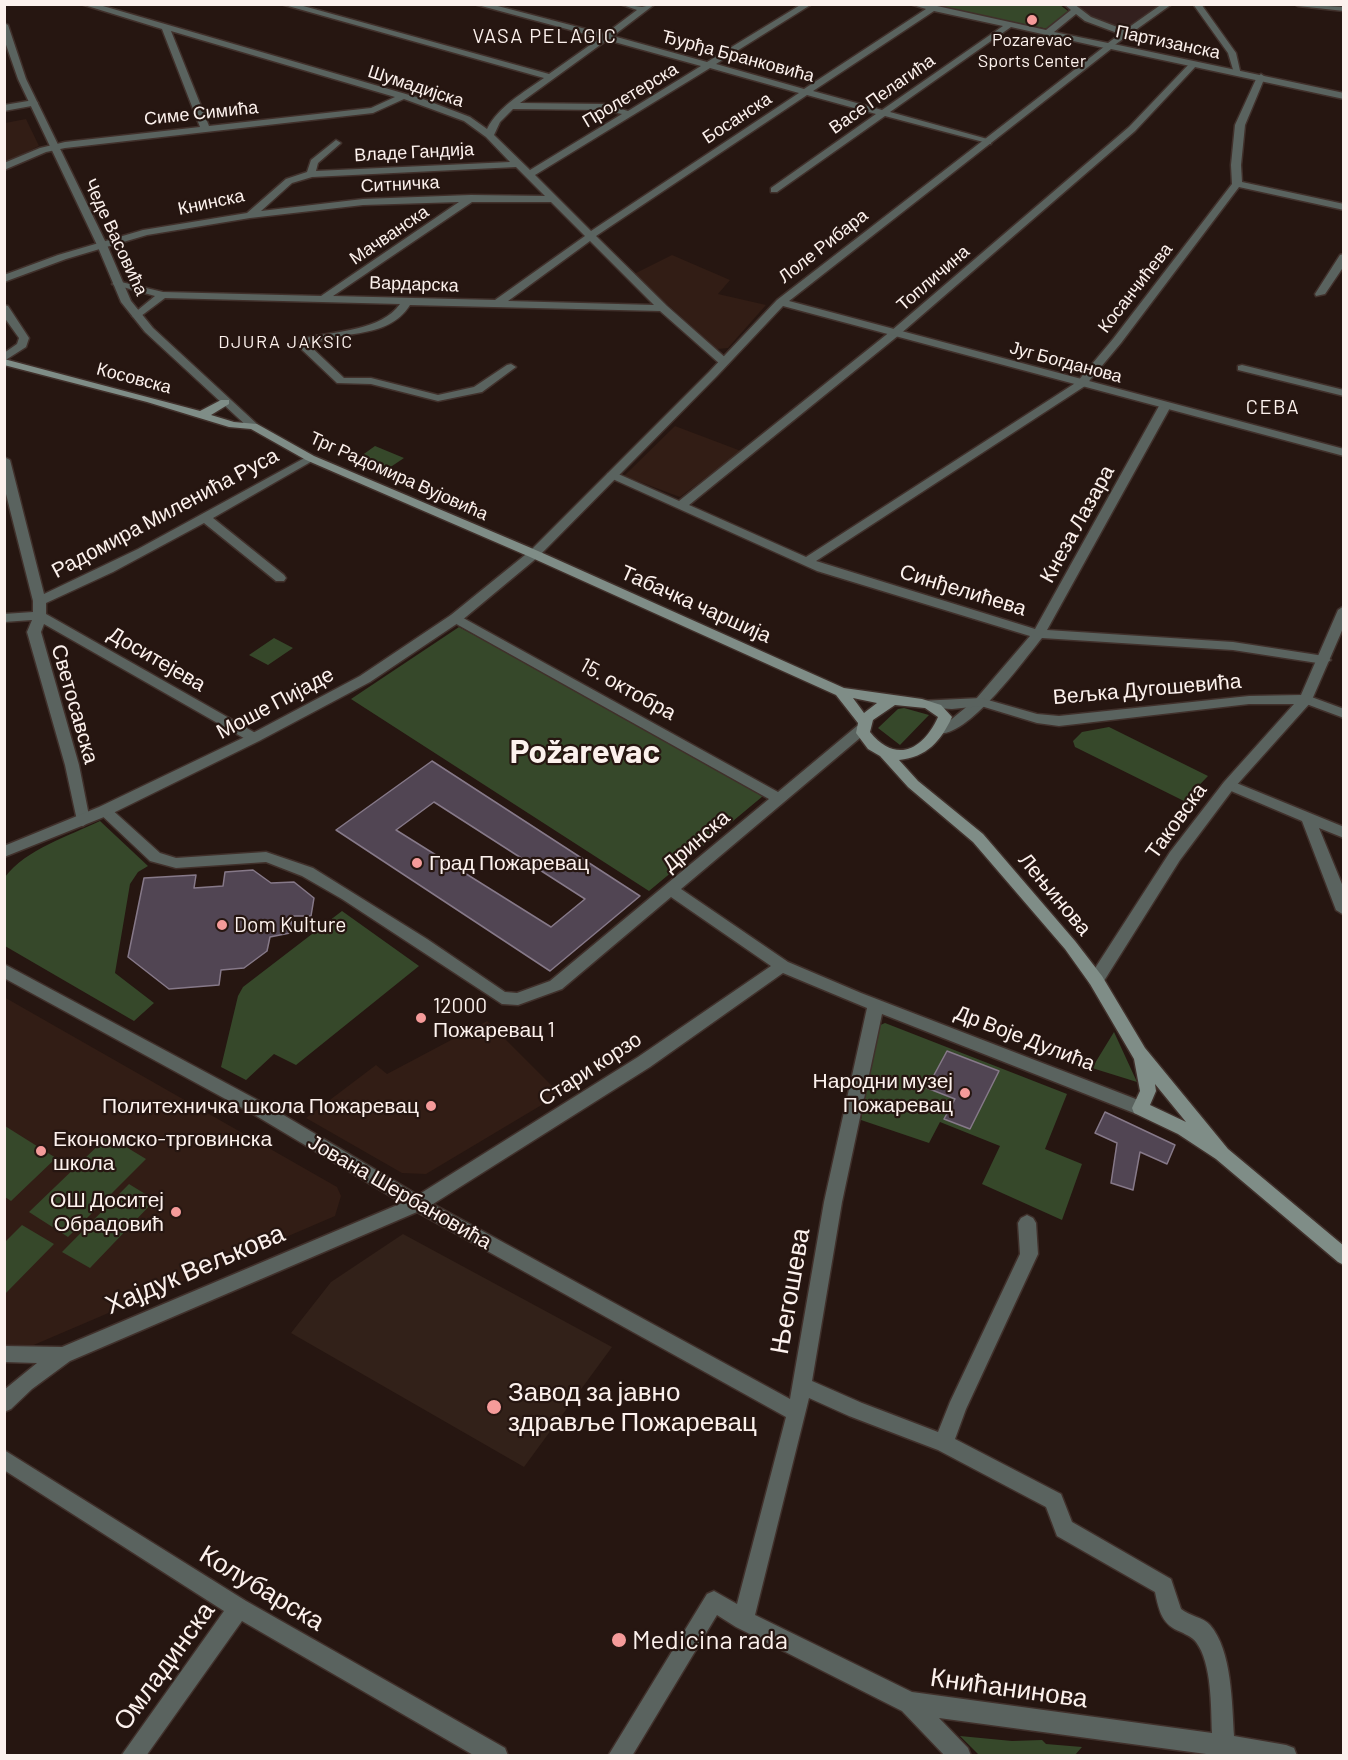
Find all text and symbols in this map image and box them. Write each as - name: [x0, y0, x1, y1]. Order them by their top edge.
- marker: Pozarevac Sports Center: [1025, 13, 1039, 27]
- street label: Партизанска: [1114, 20, 1222, 64]
- district label: VASA PELAGIC: [473, 24, 617, 48]
- street label: Ђурђа Бранковића: [659, 25, 817, 87]
- place label: Pozarevac Sports Center: [978, 29, 1086, 72]
- street label: Васе Пелагића: [825, 50, 939, 138]
- street label: Пролетерска: [578, 58, 682, 132]
- street label: Шумадијска: [365, 60, 467, 112]
- street label: Босанска: [698, 88, 776, 148]
- street label: Симе Симића: [143, 96, 259, 130]
- street label: Владе Гандија: [354, 138, 474, 166]
- street label: Ситничка: [360, 171, 440, 197]
- street label: Чеде Васовића: [79, 175, 153, 299]
- street label: Книнска: [176, 184, 246, 220]
- street label: Мачванска: [345, 201, 433, 269]
- street label: Лоле Рибара: [774, 204, 872, 288]
- street label: Косанчићева: [1093, 239, 1177, 337]
- street label: Топличина: [892, 241, 974, 315]
- street label: Вардарска: [369, 272, 459, 296]
- district label: DJURA JAKSIC: [218, 331, 354, 353]
- street label: Југ Богданова: [1007, 337, 1125, 387]
- street label: Косовска: [94, 358, 174, 398]
- district label: CEBA: [1246, 395, 1300, 419]
- street label: Трг Радомира Вујовића: [307, 427, 491, 525]
- street label: Радомира Миленића Руса: [47, 442, 283, 584]
- street label: Кнеза Лазара: [1034, 461, 1120, 587]
- street label: Синђелићева: [897, 559, 1029, 621]
- street label: Табачка чаршија: [617, 560, 775, 648]
- street label: Доситејева: [104, 621, 210, 697]
- street label: Светосавска: [46, 641, 104, 767]
- street label: 15. октобра: [576, 652, 680, 726]
- street label: Моше Пијаде: [212, 662, 338, 744]
- street label: Вељка Дугошевића: [1052, 668, 1242, 710]
- district label: Požarevac: [510, 732, 660, 772]
- street label: Таковска: [1140, 778, 1212, 864]
- street label: Дринска: [657, 805, 735, 877]
- street label: Лењинова: [1013, 848, 1097, 940]
- place label: Град Пожаревац: [429, 850, 589, 876]
- marker: Град Пожаревац: [410, 856, 424, 870]
- place label: Dom Kulture: [234, 912, 347, 938]
- marker: Dom Kulture: [215, 918, 229, 932]
- place label: 12000 Пожаревац 1: [433, 993, 555, 1043]
- street label: Др Воје Дулића: [951, 1000, 1099, 1076]
- marker: 12000 Пожаревац 1: [414, 1011, 428, 1025]
- street label: Стари корзо: [534, 1026, 646, 1112]
- place label: Народни музеј Пожаревац: [813, 1068, 953, 1118]
- marker: Народни музеј Пожаревац: [958, 1086, 972, 1100]
- place label: Политехничка школа Пожаревац: [102, 1093, 419, 1119]
- marker: Политехничка школа Пожаревац: [424, 1099, 438, 1113]
- place label: Економско-трговинска школа: [53, 1126, 272, 1176]
- street label: Јована Шербановића: [304, 1129, 496, 1255]
- marker: Економско-трговинска школа: [34, 1144, 48, 1158]
- place label: ОШ Доситеј Обрадовић: [50, 1187, 164, 1237]
- marker: ОШ Доситеј Обрадовић: [169, 1205, 183, 1219]
- street label: Хајдук Вељкова: [101, 1217, 289, 1321]
- street label: Његошева: [764, 1226, 816, 1356]
- place label: Завод за јавно здравље Пожаревац: [508, 1376, 757, 1438]
- marker: Завод за јавно здравље Пожаревац: [485, 1398, 503, 1416]
- street label: Колубарска: [194, 1539, 330, 1637]
- street label: Омладинска: [107, 1596, 221, 1736]
- place label: Medicina rada: [632, 1624, 788, 1656]
- marker: Medicina rada: [610, 1631, 628, 1649]
- street label: Книћанинова: [928, 1662, 1090, 1714]

